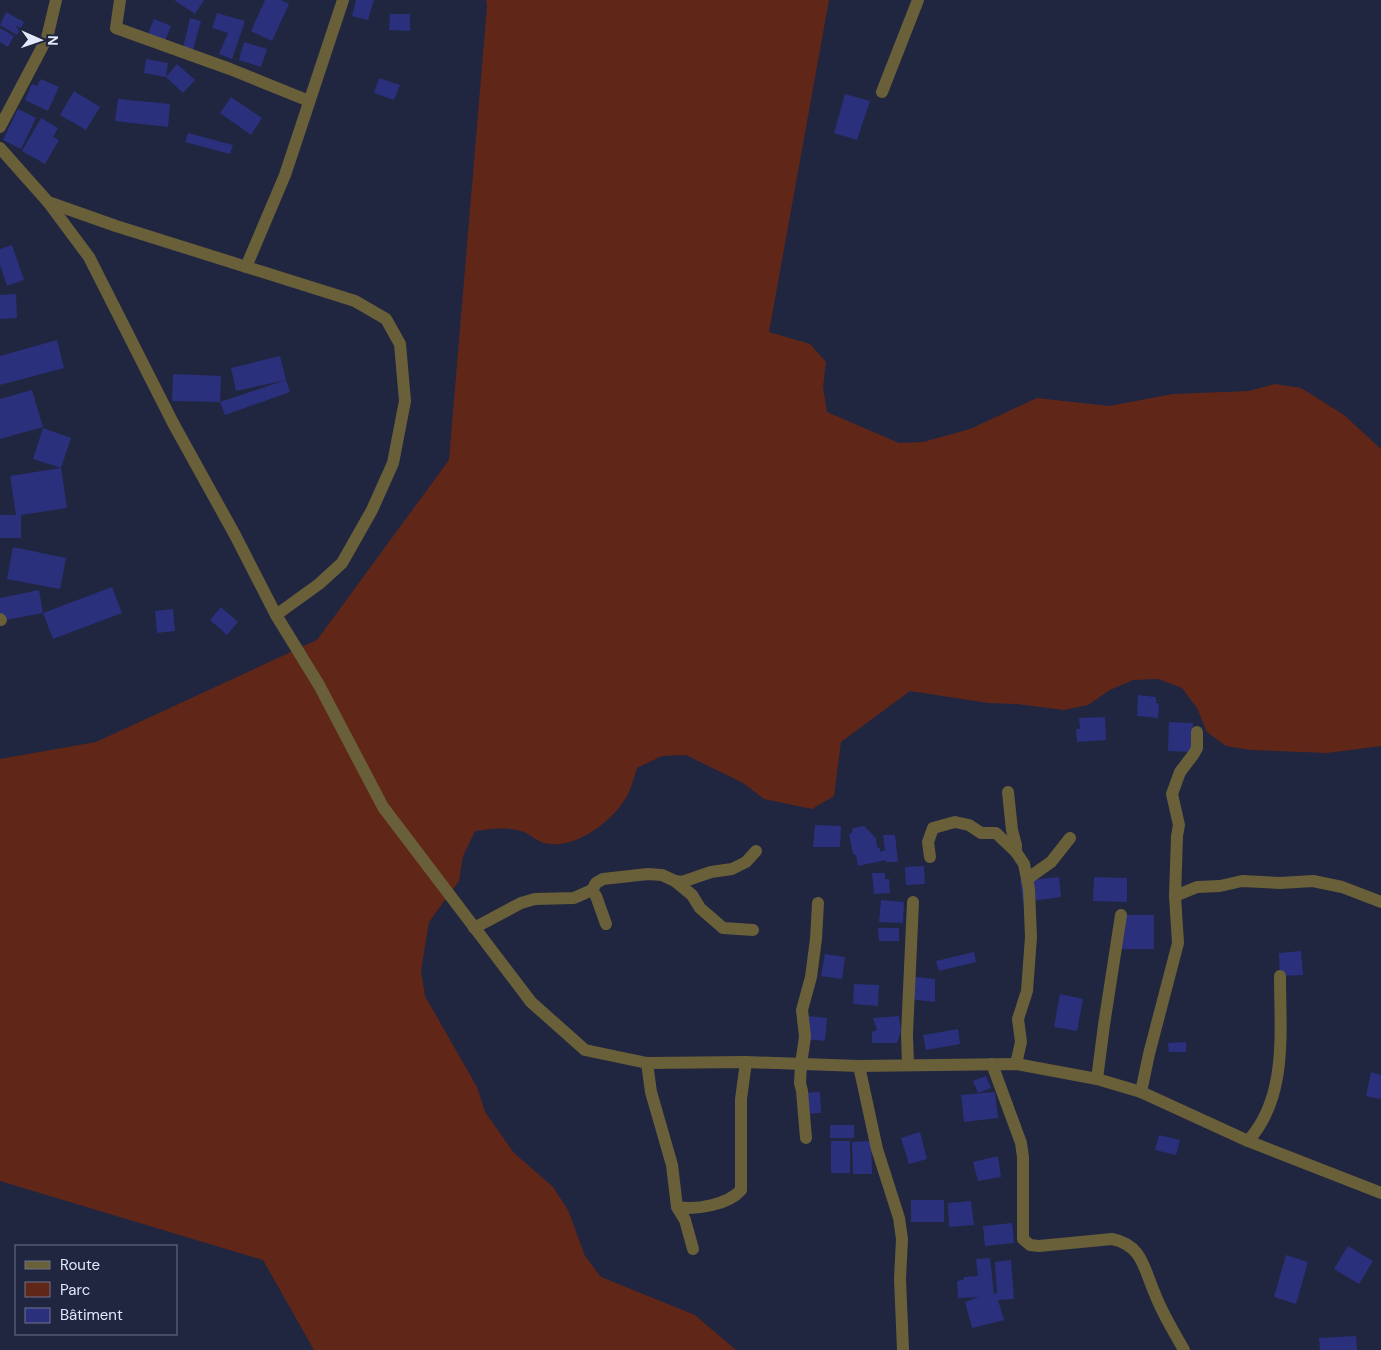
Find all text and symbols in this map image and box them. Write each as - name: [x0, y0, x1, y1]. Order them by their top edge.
- north arrow: [15, 15, 65, 65]
- text: N: [44, 35, 62, 46]
- legend: [15, 1245, 178, 1335]
- text: Route: [60, 1255, 100, 1275]
- text: Parc: [60, 1280, 90, 1300]
- text: Bâtiment: [60, 1305, 123, 1325]

